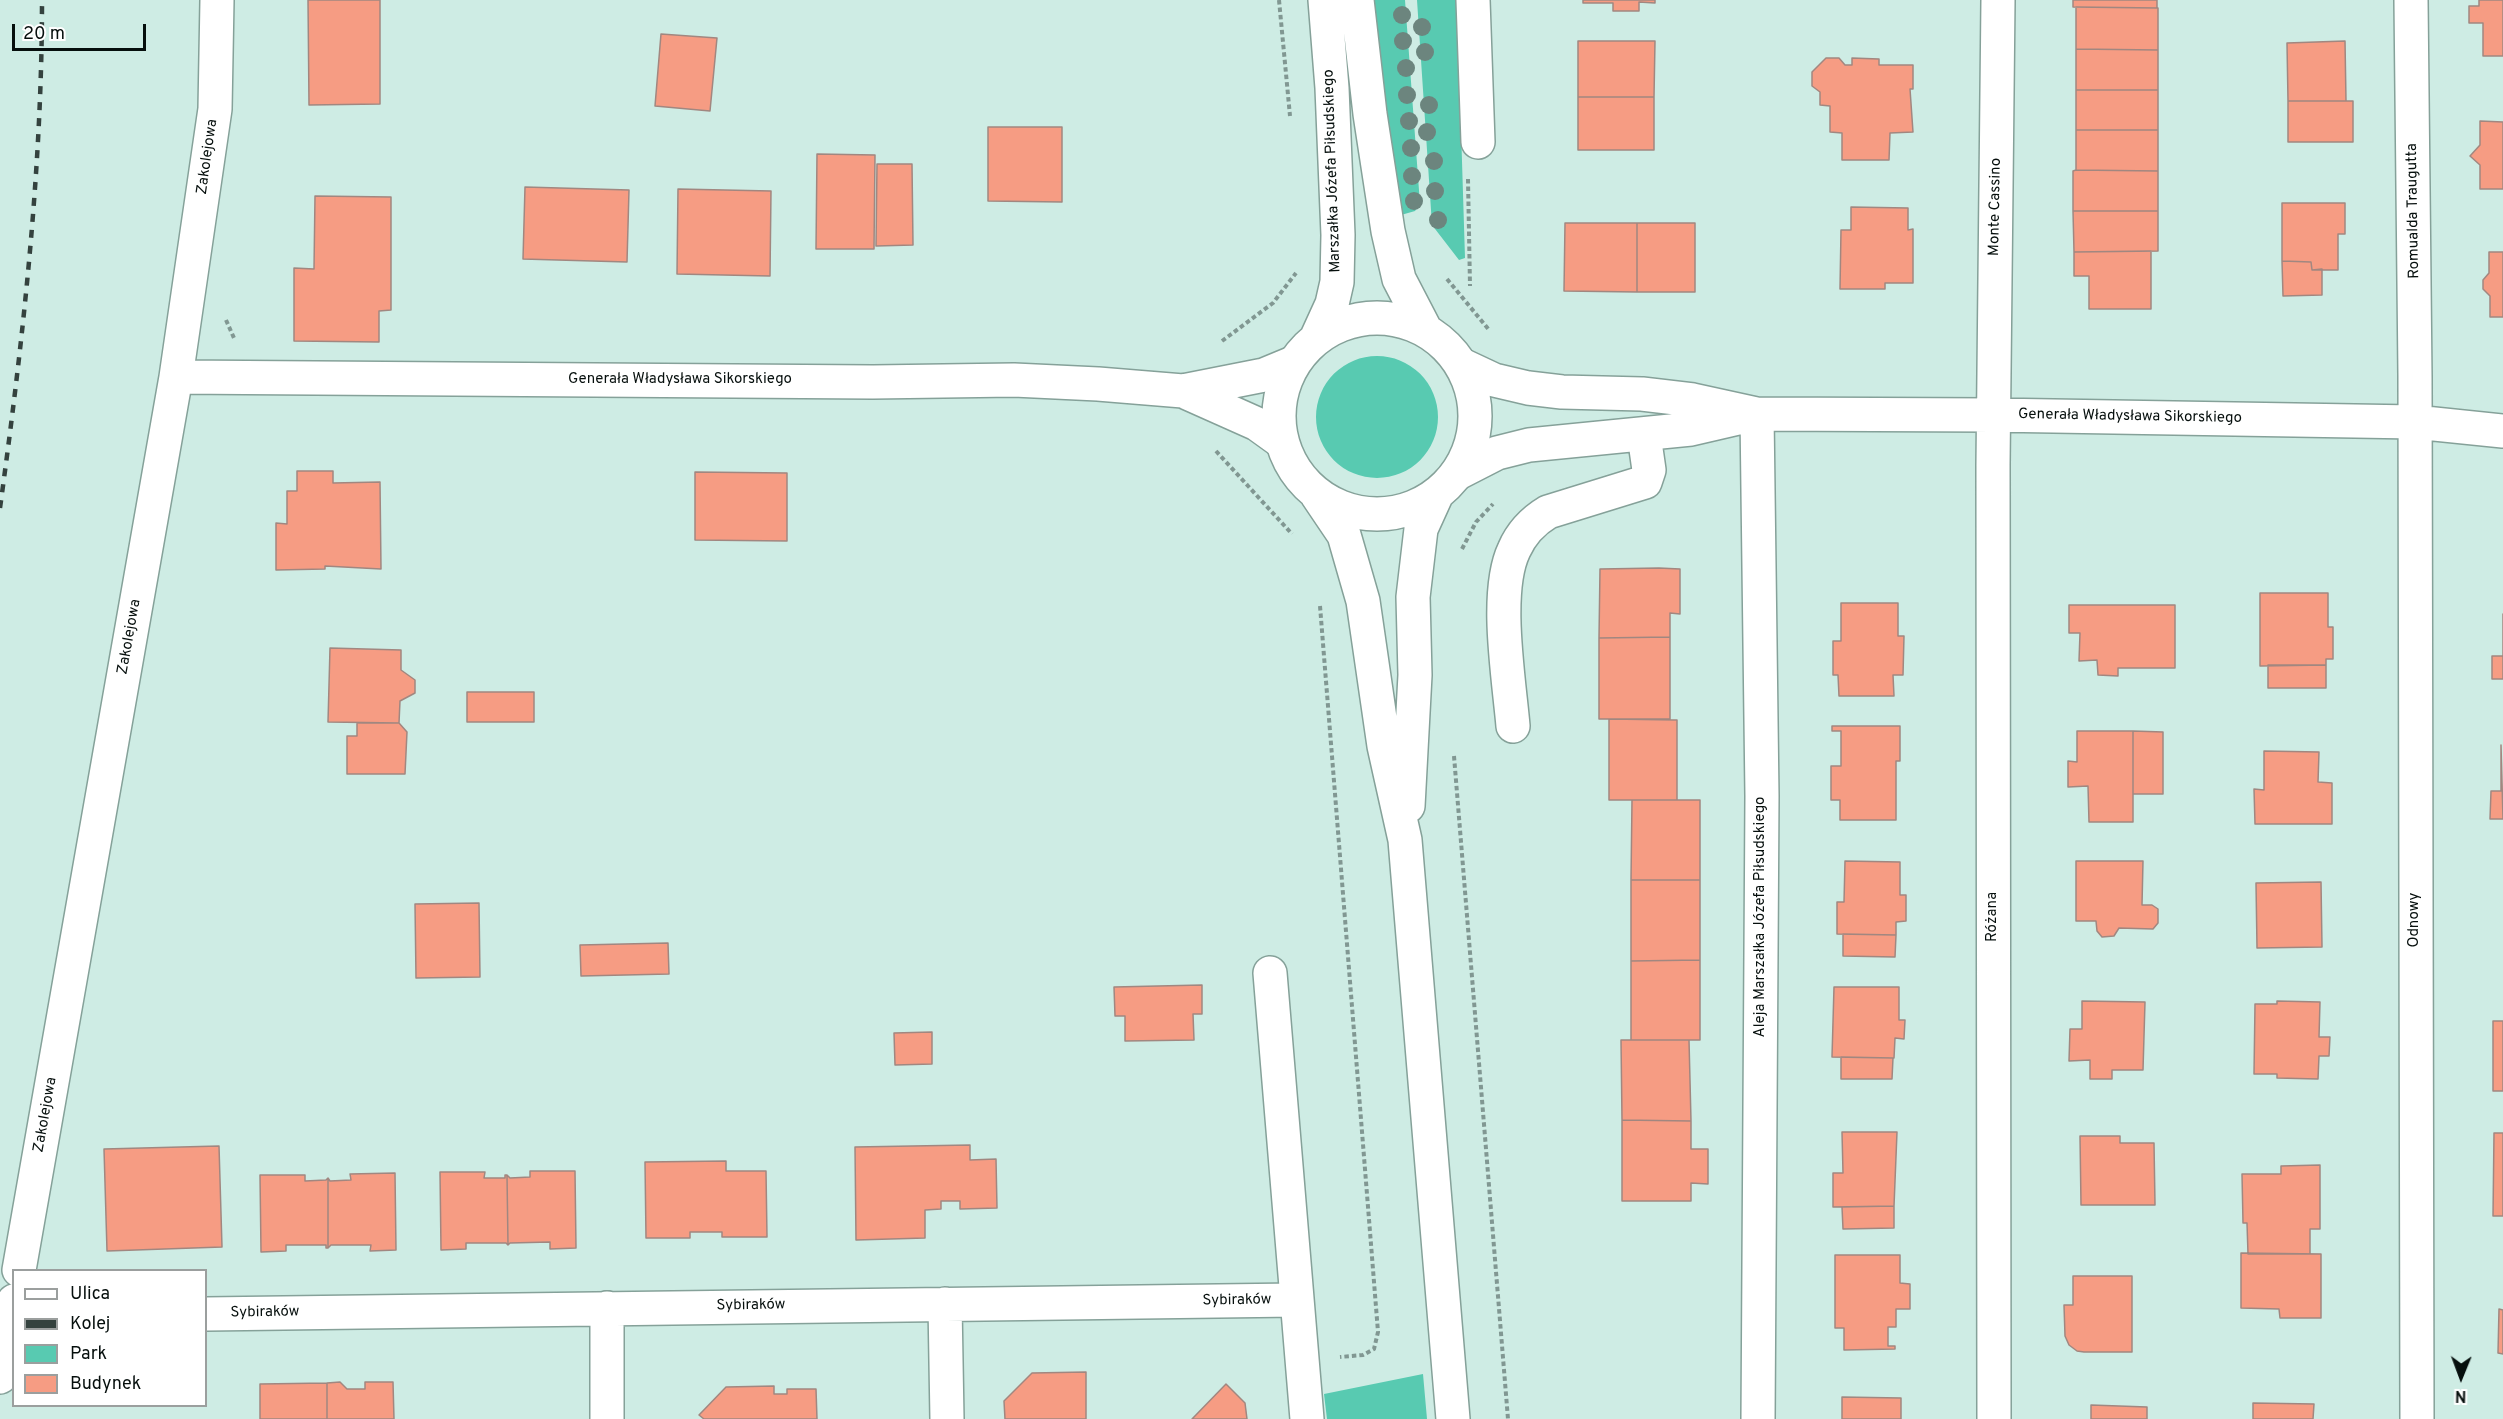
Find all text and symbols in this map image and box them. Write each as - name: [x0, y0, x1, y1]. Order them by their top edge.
- scale bar: [15, 12, 148, 50]
- text: 20 m: [23, 23, 65, 46]
- street label: Marszałka Józefa Piłsudskiego: [1320, 69, 1346, 273]
- street label: Zakolejowa: [194, 118, 222, 196]
- street label: Romualda Traugutta: [2404, 143, 2424, 279]
- street label: Monte Cassino: [1986, 158, 2006, 256]
- street label: Generała Władysława Sikorskiego: [568, 371, 792, 389]
- street label: Generała Władysława Sikorskiego: [2018, 406, 2242, 428]
- street label: Zakolejowa: [115, 598, 145, 676]
- street label: Aleja Marszałka Józefa Piłsudskiego: [1752, 797, 1770, 1037]
- street label: Różana: [1984, 892, 2002, 942]
- street label: Odnowy: [2406, 893, 2424, 947]
- street label: Zakolejowa: [31, 1076, 61, 1154]
- legend: [12, 1269, 207, 1407]
- text: Ulica: [70, 1283, 110, 1306]
- street label: Sybiraków: [1202, 1291, 1272, 1311]
- street label: Sybiraków: [716, 1296, 786, 1316]
- street label: Sybiraków: [230, 1303, 300, 1323]
- text: Kolej: [70, 1313, 110, 1336]
- text: Park: [70, 1343, 107, 1366]
- north arrow: [2431, 1347, 2491, 1407]
- text: Budynek: [70, 1373, 141, 1396]
- text: N: [2455, 1385, 2467, 1405]

